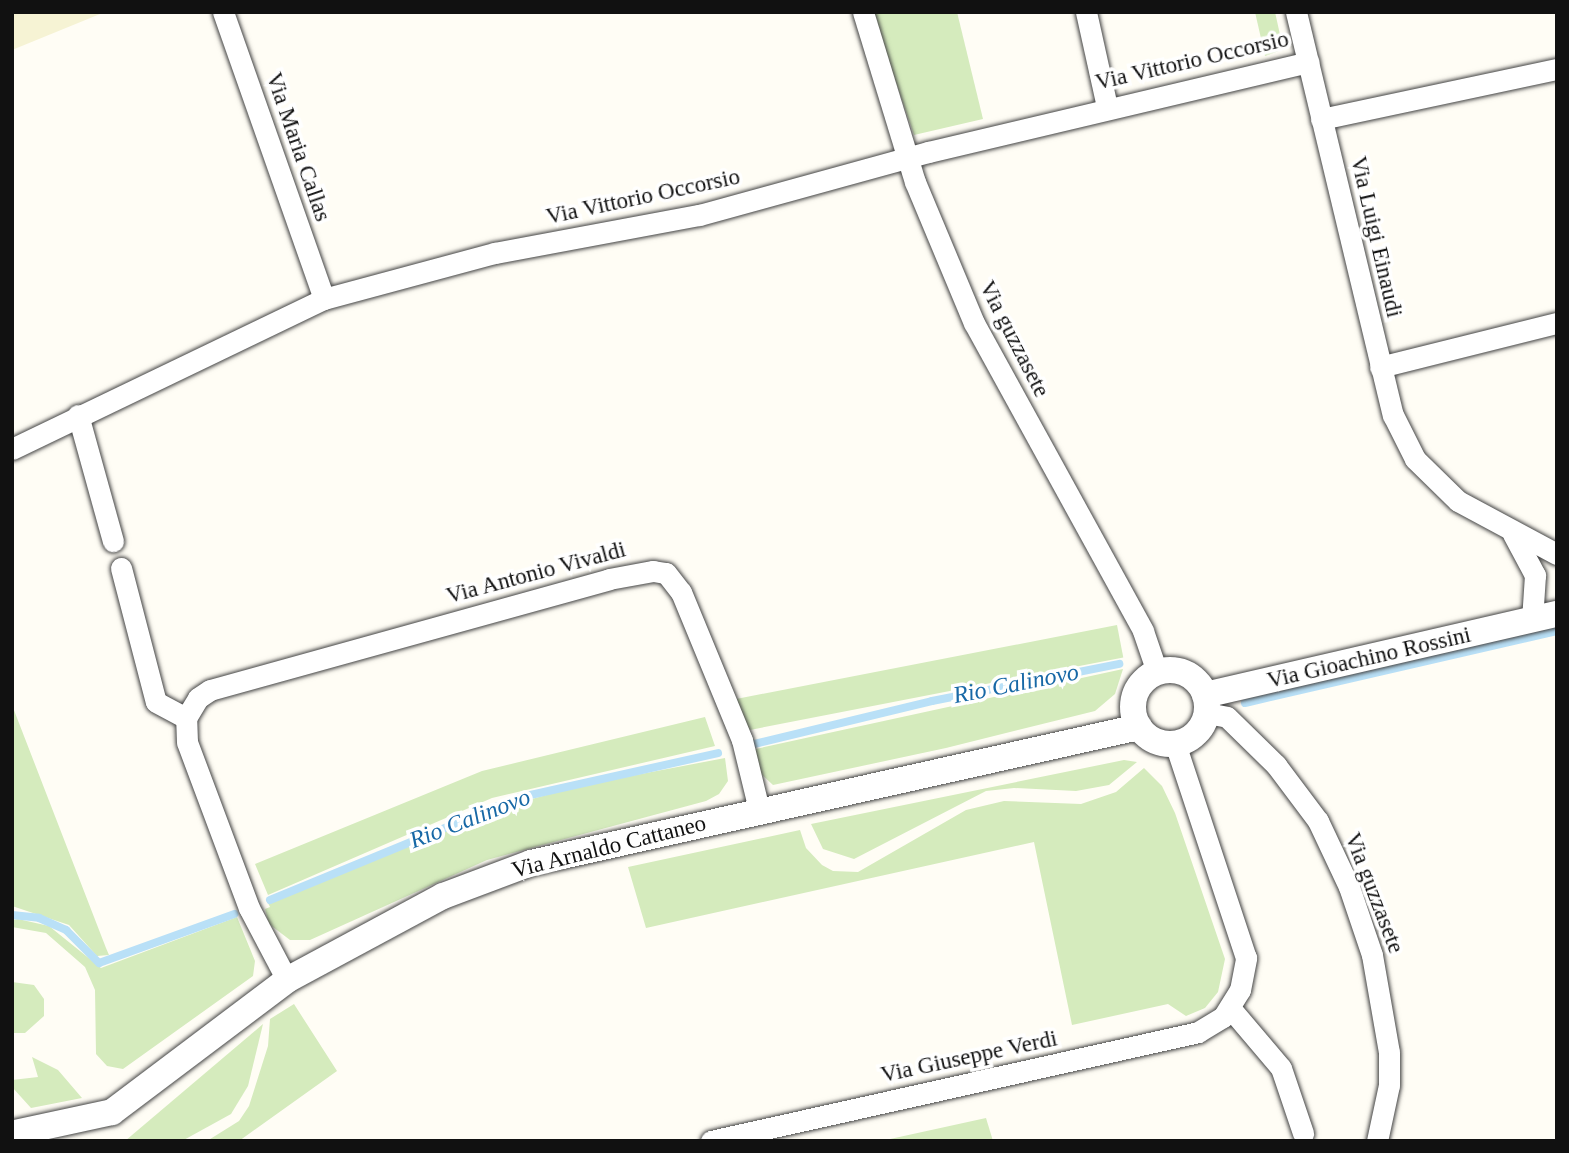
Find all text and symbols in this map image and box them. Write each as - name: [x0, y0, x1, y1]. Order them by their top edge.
- street label: Via Vittorio Occorsio: [1093, 25, 1291, 97]
- street label: Via Maria Callas: [260, 69, 336, 225]
- street label: Via Luigi Einaudi: [1344, 154, 1408, 320]
- street label: Via Vittorio Occorsio: [543, 163, 743, 231]
- street label: Via guzzasete: [973, 276, 1055, 402]
- street label: Via Antonio Vivaldi: [442, 536, 630, 610]
- street label: Via Gioachino Rossini: [1264, 621, 1474, 695]
- water label: Rio Calinovo: [951, 658, 1081, 710]
- water label: Rio Calinovo: [405, 783, 535, 855]
- street label: Via Arnaldo Cattaneo: [508, 809, 710, 885]
- street label: Via guzzasete: [1338, 829, 1410, 957]
- street label: Via Giuseppe Verdi: [878, 1025, 1060, 1089]

